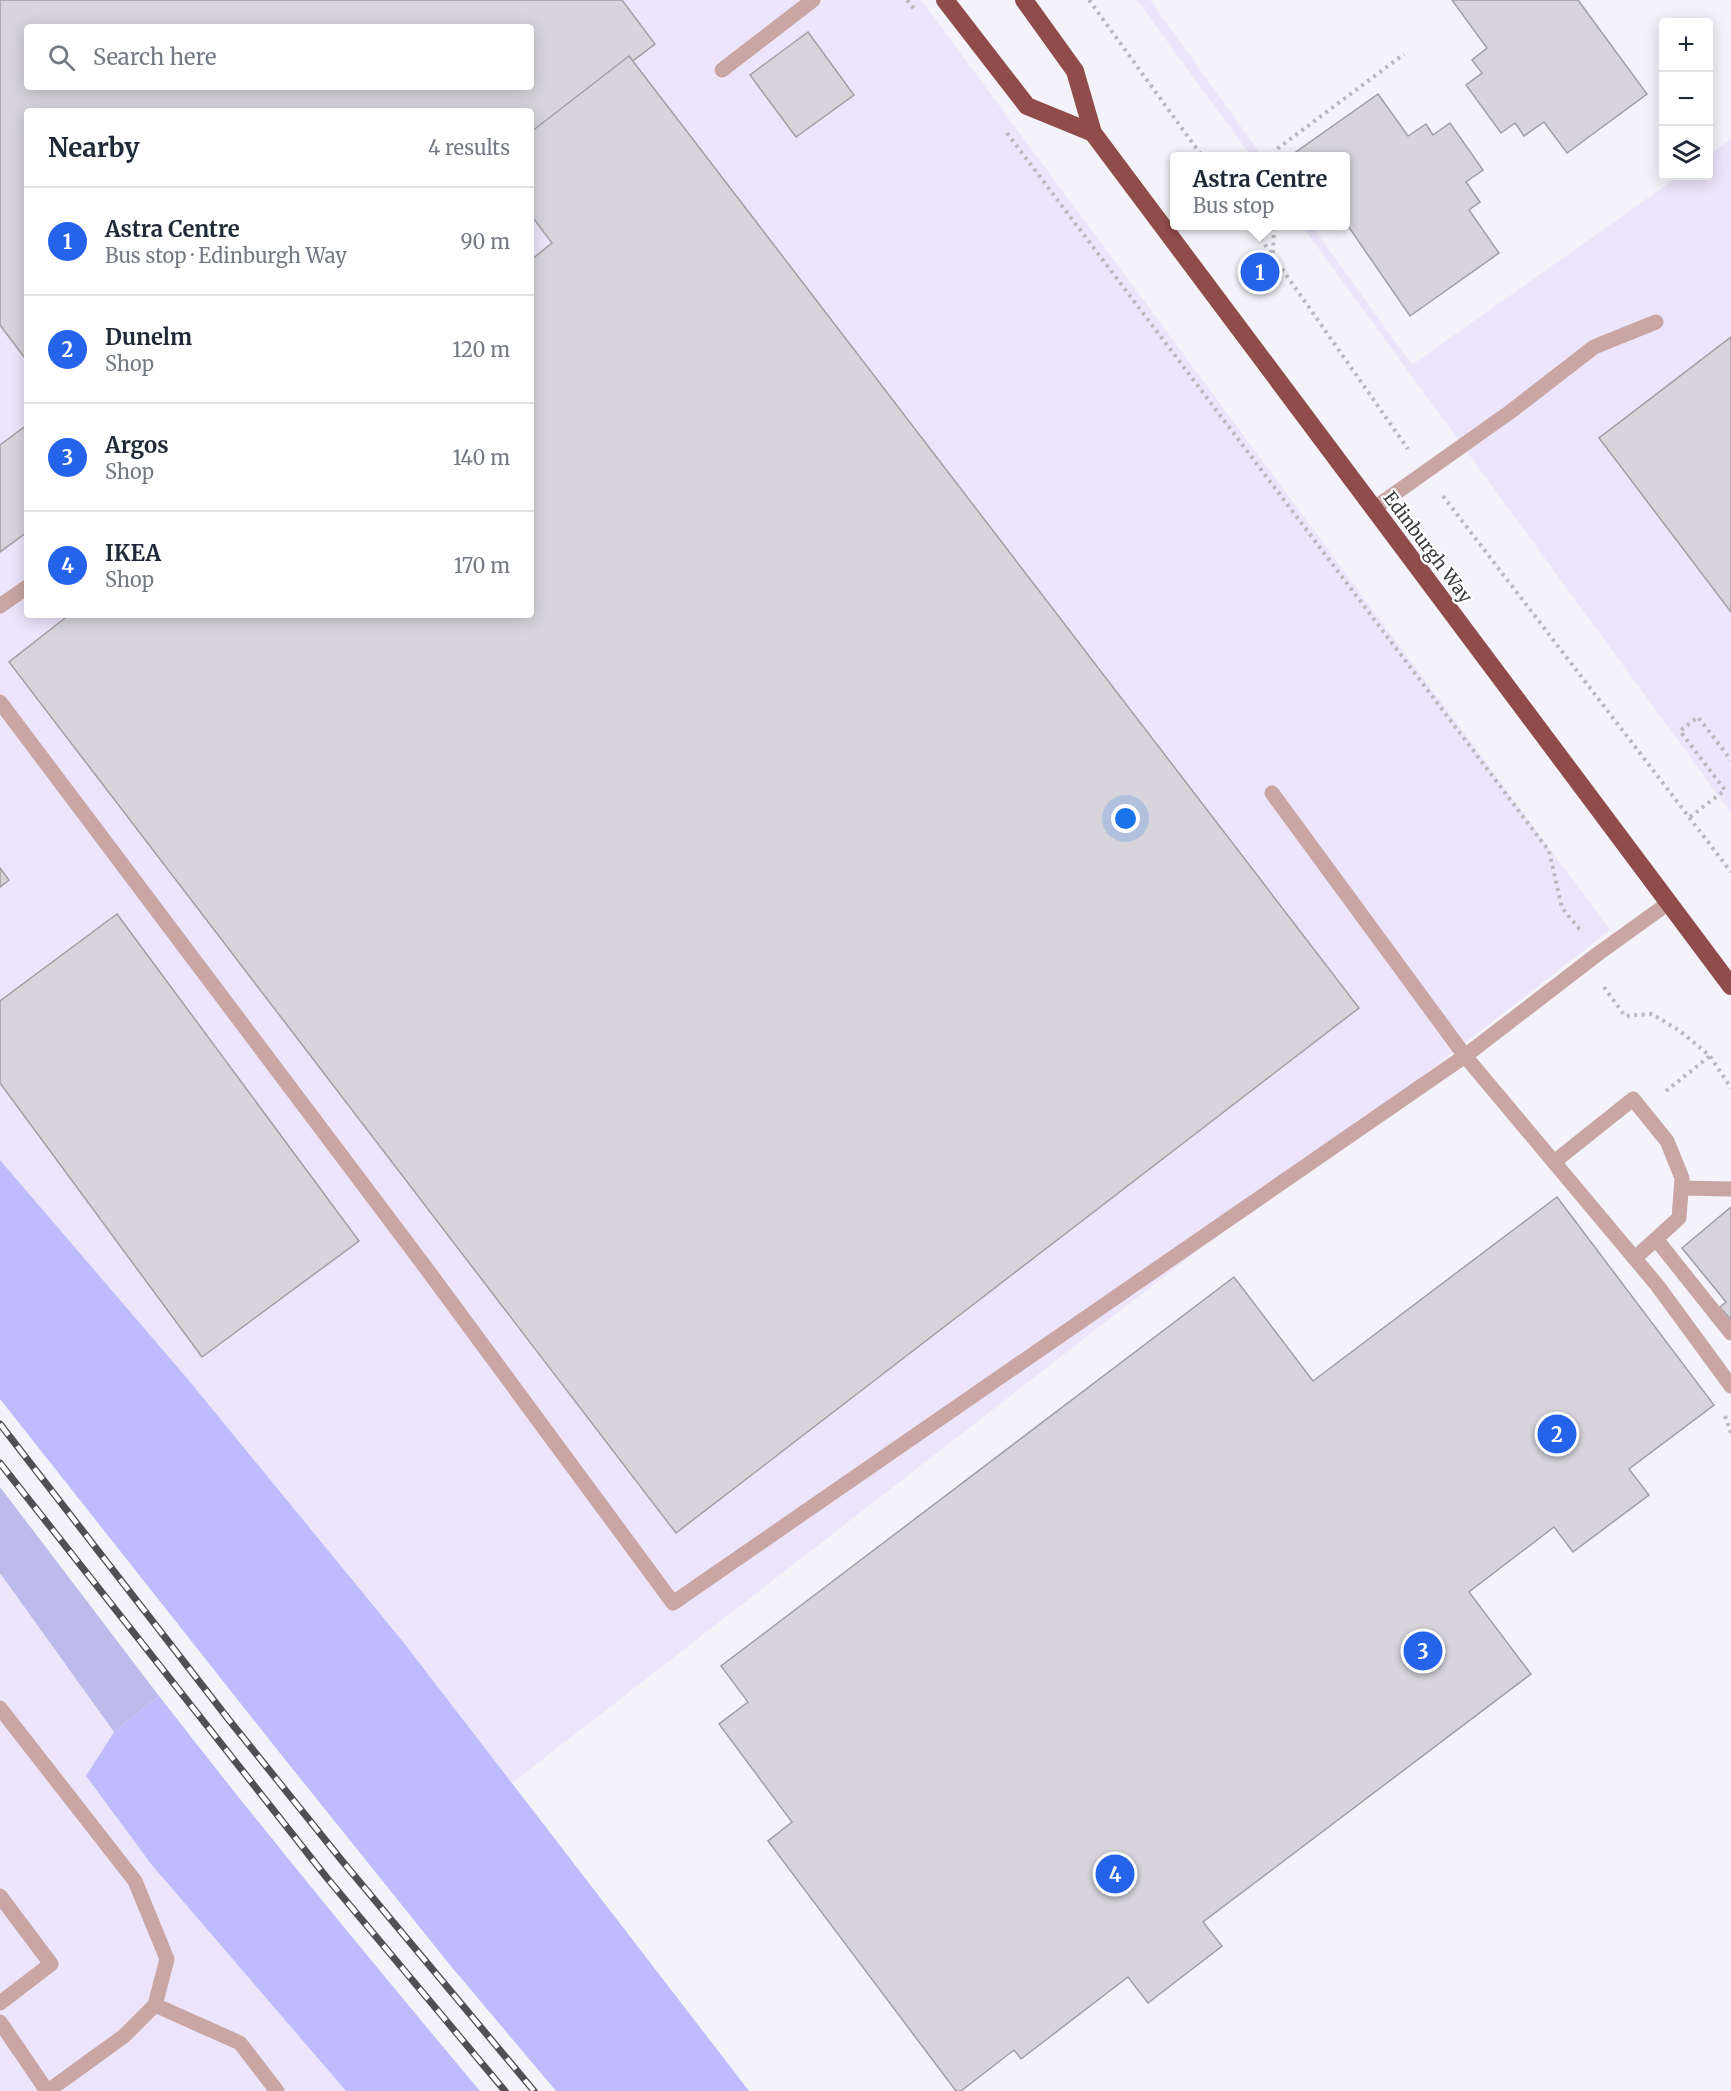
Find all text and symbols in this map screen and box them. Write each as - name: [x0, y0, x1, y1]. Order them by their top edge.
- map controls: [1659, 18, 1713, 180]
- button: +: [1659, 18, 1713, 72]
- search box: [24, 24, 534, 90]
- icon: search: [45, 41, 78, 74]
- text: Search here: [93, 43, 216, 71]
- button: −: [1659, 72, 1713, 126]
- button: layers: [1659, 126, 1713, 180]
- text: Nearby: [48, 131, 140, 164]
- text: 4 results: [428, 135, 510, 160]
- popup: [1170, 152, 1350, 230]
- text: Astra Centre: [1193, 165, 1327, 193]
- text: Bus stop: [1193, 193, 1274, 218]
- text: Astra Centre: [105, 215, 240, 243]
- text: 1: [63, 229, 72, 254]
- text: 90 m: [460, 229, 510, 254]
- text: Bus stop · Edinburgh Way: [105, 243, 347, 268]
- pin: 1: [1240, 250, 1280, 294]
- text: Dunelm: [105, 323, 192, 351]
- text: 2: [62, 337, 73, 362]
- text: 120 m: [452, 337, 510, 362]
- text: Shop: [105, 351, 154, 376]
- text: Argos: [105, 431, 169, 459]
- text: 3: [62, 445, 73, 470]
- text: 140 m: [453, 445, 510, 470]
- text: Shop: [105, 459, 154, 484]
- street label: Edinburgh Way: [1379, 487, 1478, 608]
- text: IKEA: [105, 539, 161, 567]
- text: 4: [61, 553, 74, 578]
- text: 170 m: [454, 553, 510, 578]
- text: Shop: [105, 567, 154, 592]
- your location: [1111, 804, 1140, 833]
- pin: 2: [1538, 1412, 1576, 1456]
- pin: 3: [1404, 1628, 1442, 1674]
- pin: 4: [1096, 1852, 1134, 1896]

